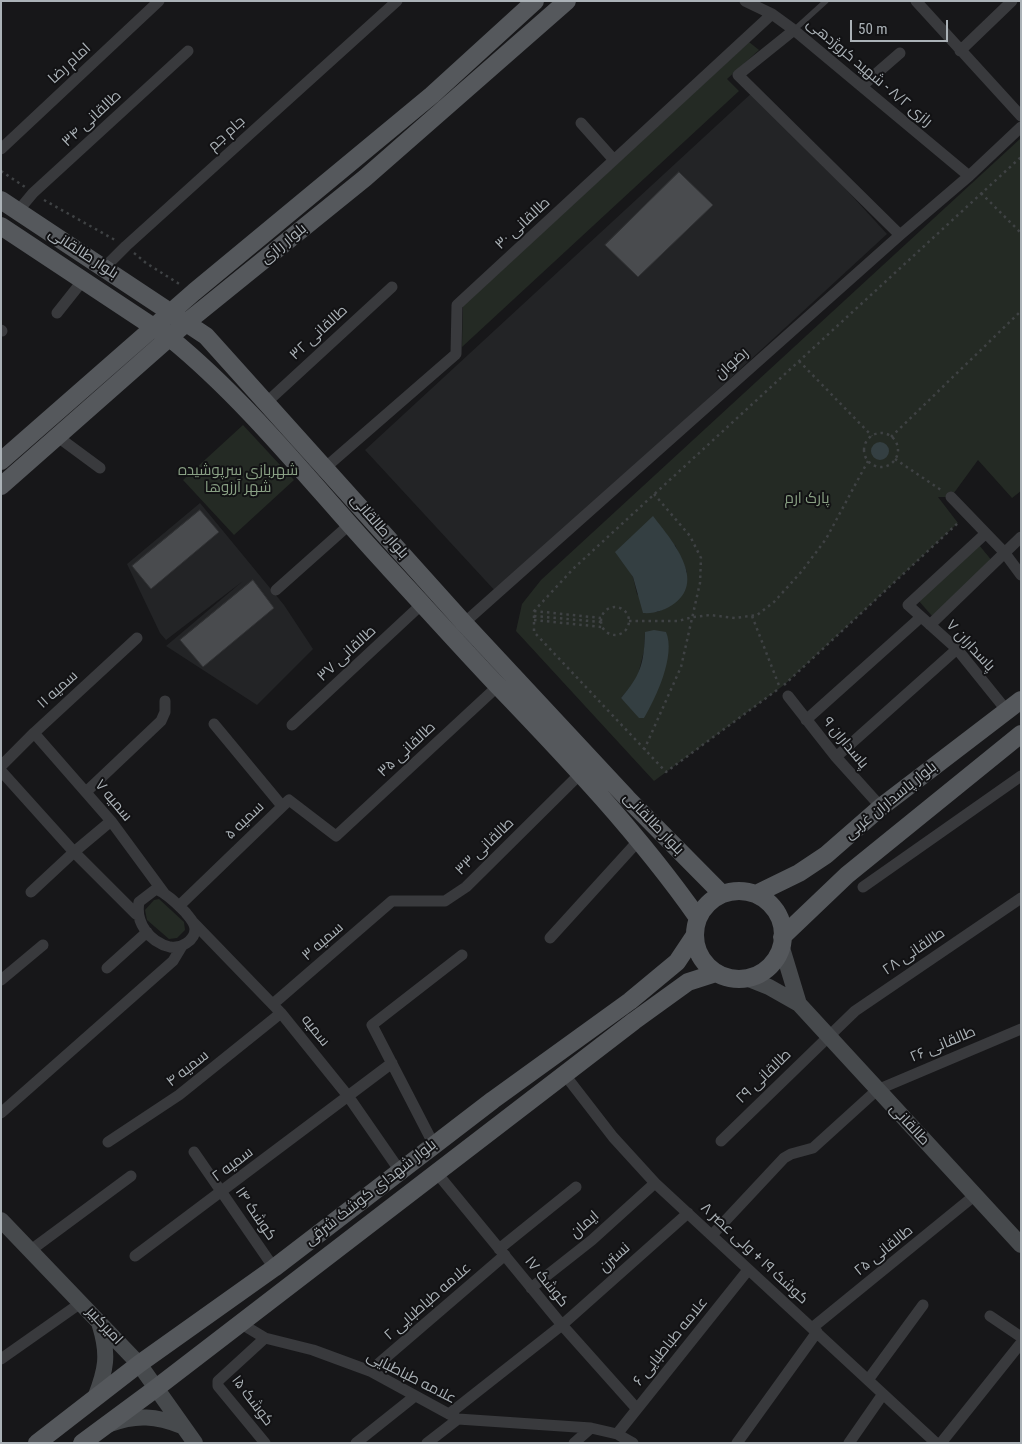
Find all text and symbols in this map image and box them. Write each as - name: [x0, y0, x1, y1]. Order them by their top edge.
- scale bar: [852, 10, 950, 42]
- street label: رازی ۸/۲ - شهید کروژدهی: [802, 15, 936, 131]
- text: 50 m: [858, 20, 888, 38]
- street label: امام رضا: [45, 40, 95, 88]
- street label: طالقانی ۳۴: [59, 87, 125, 151]
- street label: جام جم: [205, 113, 249, 155]
- street label: طالقانی ۳۰: [492, 194, 554, 254]
- street label: بلوار رازی: [257, 220, 311, 268]
- street label: بلوار طالقانی: [45, 225, 121, 283]
- street label: طالقانی ۳۲: [286, 302, 352, 364]
- street label: رضوان: [712, 344, 752, 384]
- park label: شهربازی سرپوشیده شهر آرزوها: [178, 462, 298, 497]
- park label: پارک ارم: [785, 490, 829, 508]
- street label: بلوار طالقانی: [346, 491, 412, 563]
- street label: پاسداران ۷: [942, 617, 998, 675]
- street label: طالقانی ۳۷: [314, 622, 380, 686]
- street label: سمیه ۱۱: [34, 667, 82, 713]
- street label: پاسداران ۹: [818, 713, 872, 773]
- street label: طالقانی ۳۵: [374, 719, 440, 781]
- street label: بلوار پاسداران غربی: [841, 758, 941, 844]
- street label: سمیه ۷: [91, 777, 135, 825]
- street label: بلوار طالقانی: [619, 789, 687, 859]
- street label: سمیه ۵: [222, 798, 268, 844]
- street label: طالقانی ۳۳: [452, 815, 518, 879]
- street label: سمیه ۳: [299, 919, 347, 965]
- street label: طالقانی ۲۸: [879, 924, 949, 980]
- street label: سمیه: [297, 1011, 333, 1051]
- street label: طالقانی ۲۶: [908, 1023, 978, 1067]
- street label: طالقانی ۲۹: [733, 1046, 795, 1108]
- street label: سمیه ۴: [163, 1047, 213, 1091]
- street label: طالقانی: [885, 1100, 933, 1150]
- street label: بلوار شهدای کوشک شرقی: [302, 1136, 440, 1250]
- street label: سمیه ۲: [209, 1144, 257, 1186]
- street label: کوشک ۱۴: [231, 1184, 279, 1244]
- street label: کوشک ۱۹ + ولی عصر ۸: [697, 1200, 811, 1308]
- street label: ایمان: [567, 1208, 603, 1242]
- street label: طالقانی ۲۵: [851, 1222, 917, 1280]
- street label: نسترن: [596, 1239, 634, 1277]
- street label: کوشک ۱۷: [520, 1253, 572, 1311]
- street label: علامه طباطبایی ۲: [381, 1259, 475, 1345]
- street label: علامه طباطبایی ۶: [630, 1294, 712, 1390]
- street label: امیرکبیر: [82, 1303, 126, 1349]
- street label: علامه طباطبایی: [363, 1348, 459, 1408]
- street label: کوشک ۱۵: [227, 1372, 277, 1430]

